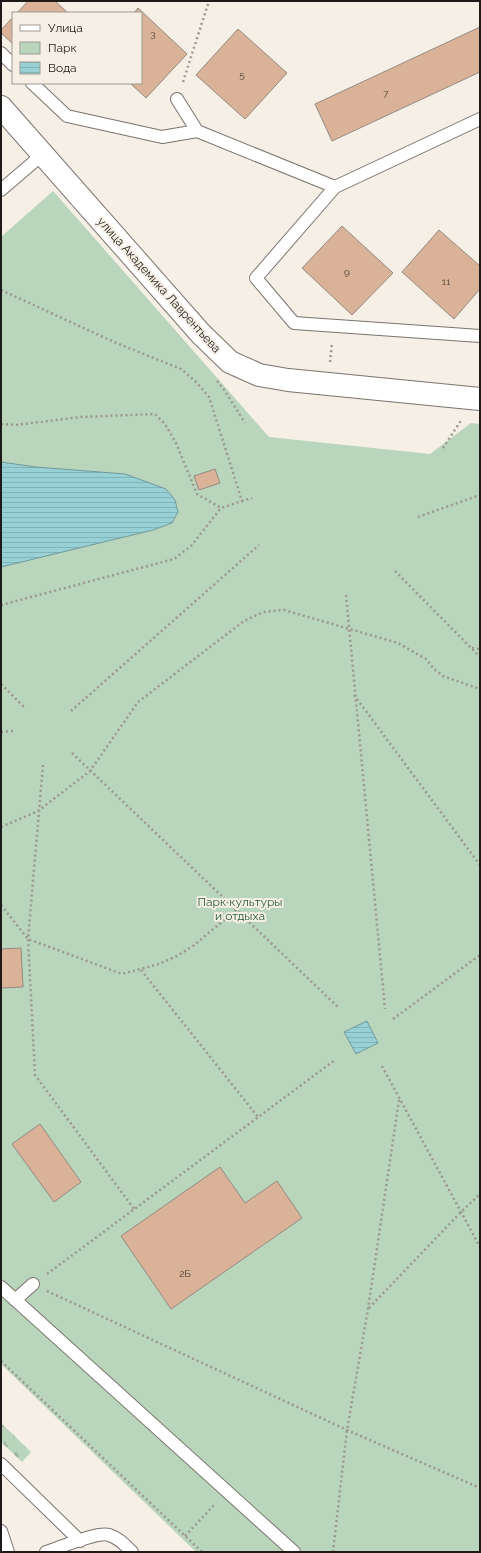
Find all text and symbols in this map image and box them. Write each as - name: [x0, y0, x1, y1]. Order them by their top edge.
- legend: [12, 12, 142, 84]
- text: Улица: [48, 21, 83, 35]
- house number: 3: [150, 28, 156, 39]
- text: Парк: [48, 41, 77, 55]
- text: Вода: [48, 61, 77, 75]
- house number: 5: [239, 69, 245, 80]
- house number: 7: [383, 88, 389, 99]
- street label: улица Академика Лаврентьева: [94, 214, 224, 356]
- house number: 9: [344, 266, 350, 277]
- house number: 11: [442, 276, 451, 287]
- park label: Парк культуры и отдыха: [197, 895, 283, 923]
- house number: 2Б: [179, 1268, 191, 1279]

